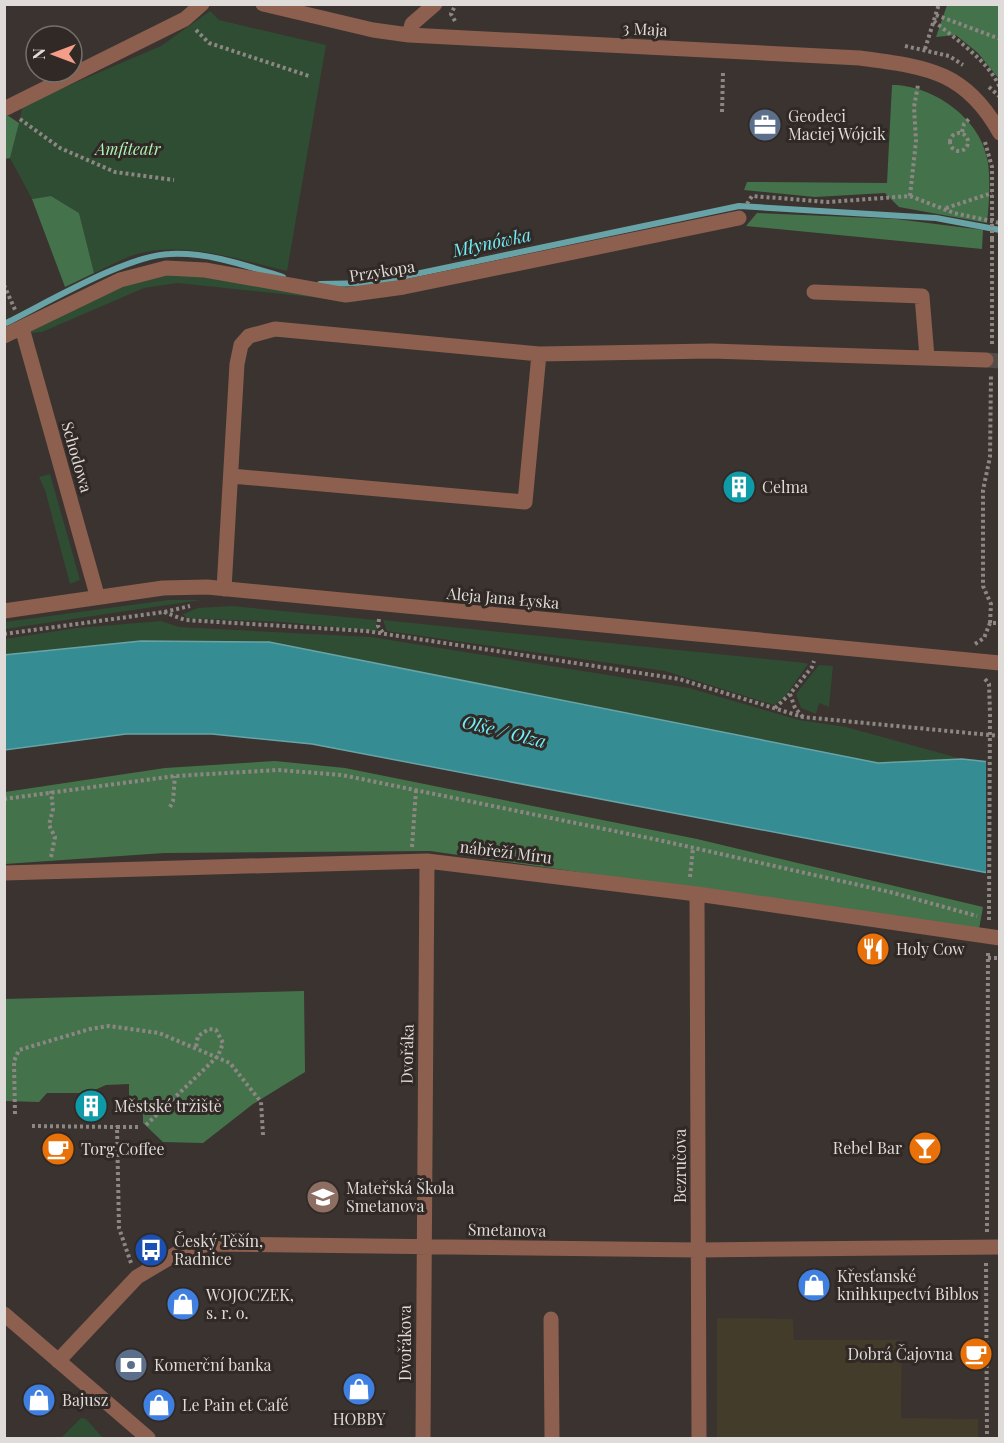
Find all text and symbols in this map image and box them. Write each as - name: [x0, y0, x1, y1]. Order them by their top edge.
- street label: 3 Maja: [622, 17, 668, 40]
- north arrow: [24, 24, 84, 84]
- text: N: [28, 48, 49, 60]
- place label: Geodeci Maciej Wójcik: [788, 105, 886, 144]
- office icon: Geodeci Maciej Wójcik: [747, 107, 783, 143]
- park label: Amfiteatr: [93, 138, 162, 159]
- water label: Młynówka: [449, 222, 533, 262]
- street label: Przykopa: [348, 255, 416, 286]
- street label: Schodowa: [57, 419, 98, 495]
- building icon: Celma: [721, 469, 757, 505]
- place label: Celma: [762, 476, 808, 497]
- street label: Aleja Jana Łyska: [445, 582, 560, 613]
- water label: Olše / Olza: [460, 709, 549, 753]
- street label: nábřeží Míru: [459, 835, 553, 868]
- restaurant icon: Holy Cow: [855, 931, 891, 967]
- place label: Holy Cow: [896, 938, 965, 959]
- street label: Dvořáka: [395, 1024, 418, 1084]
- building icon: Městské tržiště: [73, 1088, 109, 1124]
- place label: Městské tržiště: [114, 1095, 222, 1116]
- street label: Bezručova: [669, 1129, 690, 1203]
- bar icon: Rebel Bar: [907, 1130, 943, 1166]
- cafe icon: Torg Coffee: [40, 1131, 76, 1167]
- place label: Rebel Bar: [833, 1137, 902, 1158]
- place label: Torg Coffee: [81, 1138, 165, 1159]
- place label: Mateřská Škola Smetanova: [346, 1177, 454, 1216]
- school or university icon: Mateřská Škola Smetanova: [305, 1179, 341, 1215]
- street label: Smetanova: [468, 1218, 546, 1241]
- place label: Český Těšín, Radnice: [174, 1230, 263, 1269]
- bus stop icon: Český Těšín, Radnice: [133, 1232, 169, 1268]
- place label: Křesťanské knihkupectví Biblos: [837, 1265, 979, 1304]
- shop icon: Křesťanské knihkupectví Biblos: [796, 1267, 832, 1303]
- place label: WOJOCZEK, s. r. o.: [205, 1284, 294, 1323]
- shop icon: WOJOCZEK, s. r. o.: [165, 1286, 201, 1322]
- street label: Dvořákova: [394, 1305, 415, 1381]
- cafe icon: Dobrá Čajovna: [958, 1336, 994, 1372]
- place label: Dobrá Čajovna: [848, 1343, 953, 1364]
- bank icon: Komerční banka: [113, 1347, 149, 1383]
- place label: Komerční banka: [154, 1354, 272, 1375]
- shop icon: HOBBY: [341, 1371, 377, 1407]
- shop icon: Bajusz: [21, 1382, 57, 1418]
- shop icon: Le Pain et Café: [141, 1387, 177, 1423]
- place label: Bajusz: [62, 1389, 109, 1410]
- place label: Le Pain et Café: [182, 1394, 289, 1415]
- place label: HOBBY: [333, 1408, 386, 1429]

